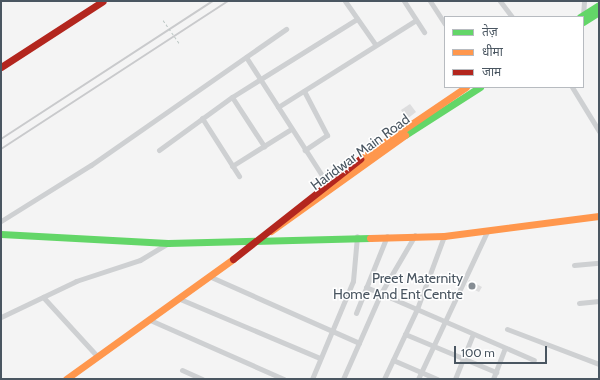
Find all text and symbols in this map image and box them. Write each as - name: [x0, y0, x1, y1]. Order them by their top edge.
- legend: [444, 16, 584, 88]
- text: तेज़: [482, 24, 498, 39]
- text: धीमा: [482, 44, 503, 59]
- text: जाम: [482, 64, 501, 79]
- street label: Haridwar Main Road: [307, 110, 413, 194]
- place label: Preet Maternity Home And Ent Centre: [333, 270, 463, 302]
- marker: Preet Maternity Home And Ent Centre: [466, 280, 478, 292]
- scale bar: [456, 338, 549, 364]
- text: 100 m: [461, 345, 495, 360]

